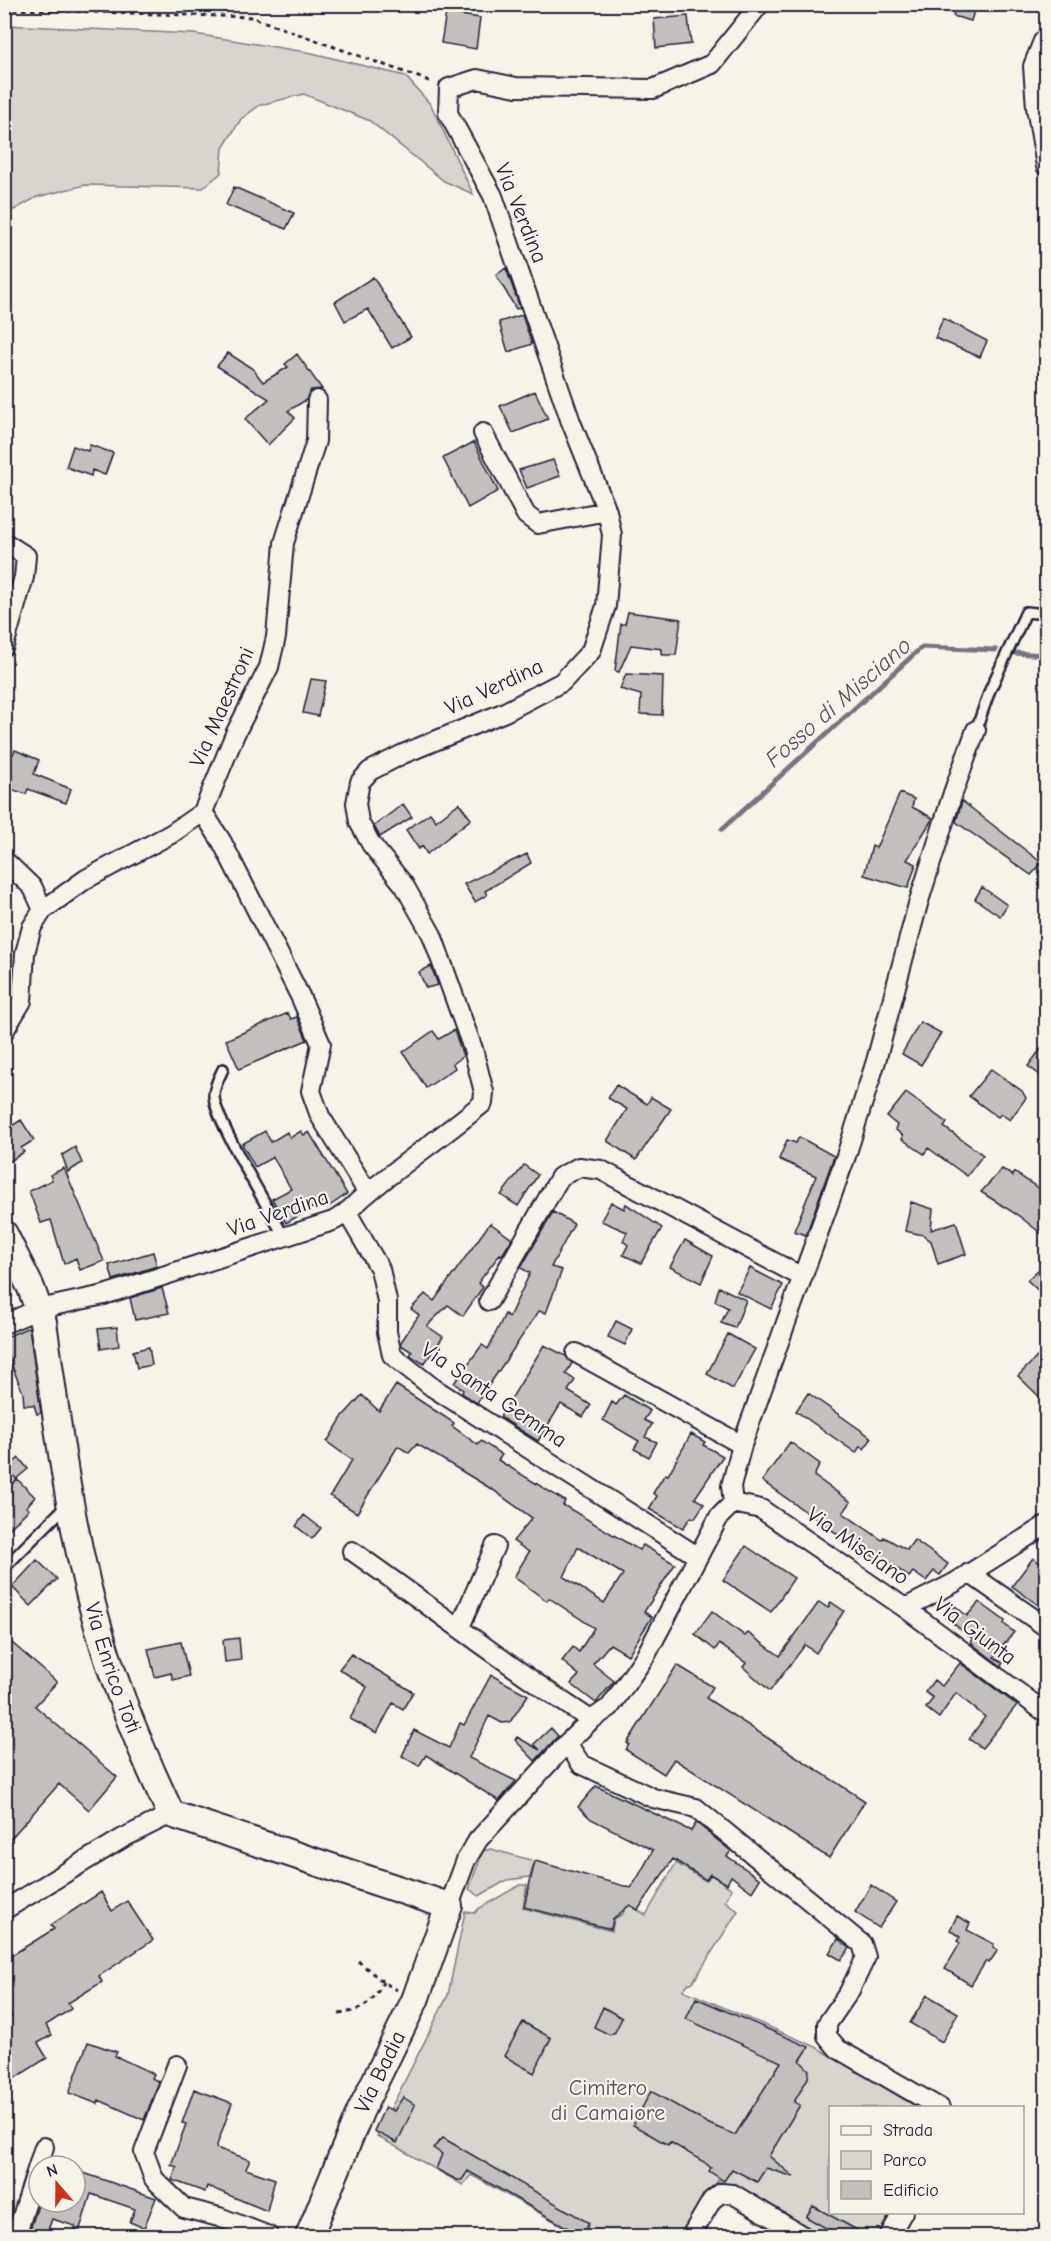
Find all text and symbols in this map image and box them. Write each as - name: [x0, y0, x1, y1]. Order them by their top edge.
- street label: Via Verdina: [489, 159, 553, 267]
- water label: Fosso di Misciano: [759, 631, 917, 773]
- street label: Via Maestroni: [184, 643, 260, 771]
- street label: Via Verdina: [441, 653, 547, 721]
- street label: Via Verdina: [224, 1184, 332, 1242]
- street label: Via Santa Gemma: [416, 1337, 572, 1453]
- street label: Via Misciano: [802, 1501, 914, 1591]
- street label: Via Giunta: [929, 1592, 1021, 1670]
- street label: Via Enrico Toti: [79, 1600, 147, 1737]
- street label: Via Badia: [349, 2027, 411, 2117]
- park label: Cimitero di Camaiore: [551, 2075, 665, 2126]
- legend: [829, 2106, 1024, 2214]
- text: Strada: [883, 2120, 933, 2141]
- text: Parco: [883, 2150, 926, 2171]
- north arrow: [27, 2154, 87, 2214]
- text: N: [44, 2161, 60, 2181]
- text: Edificio: [883, 2180, 939, 2201]

